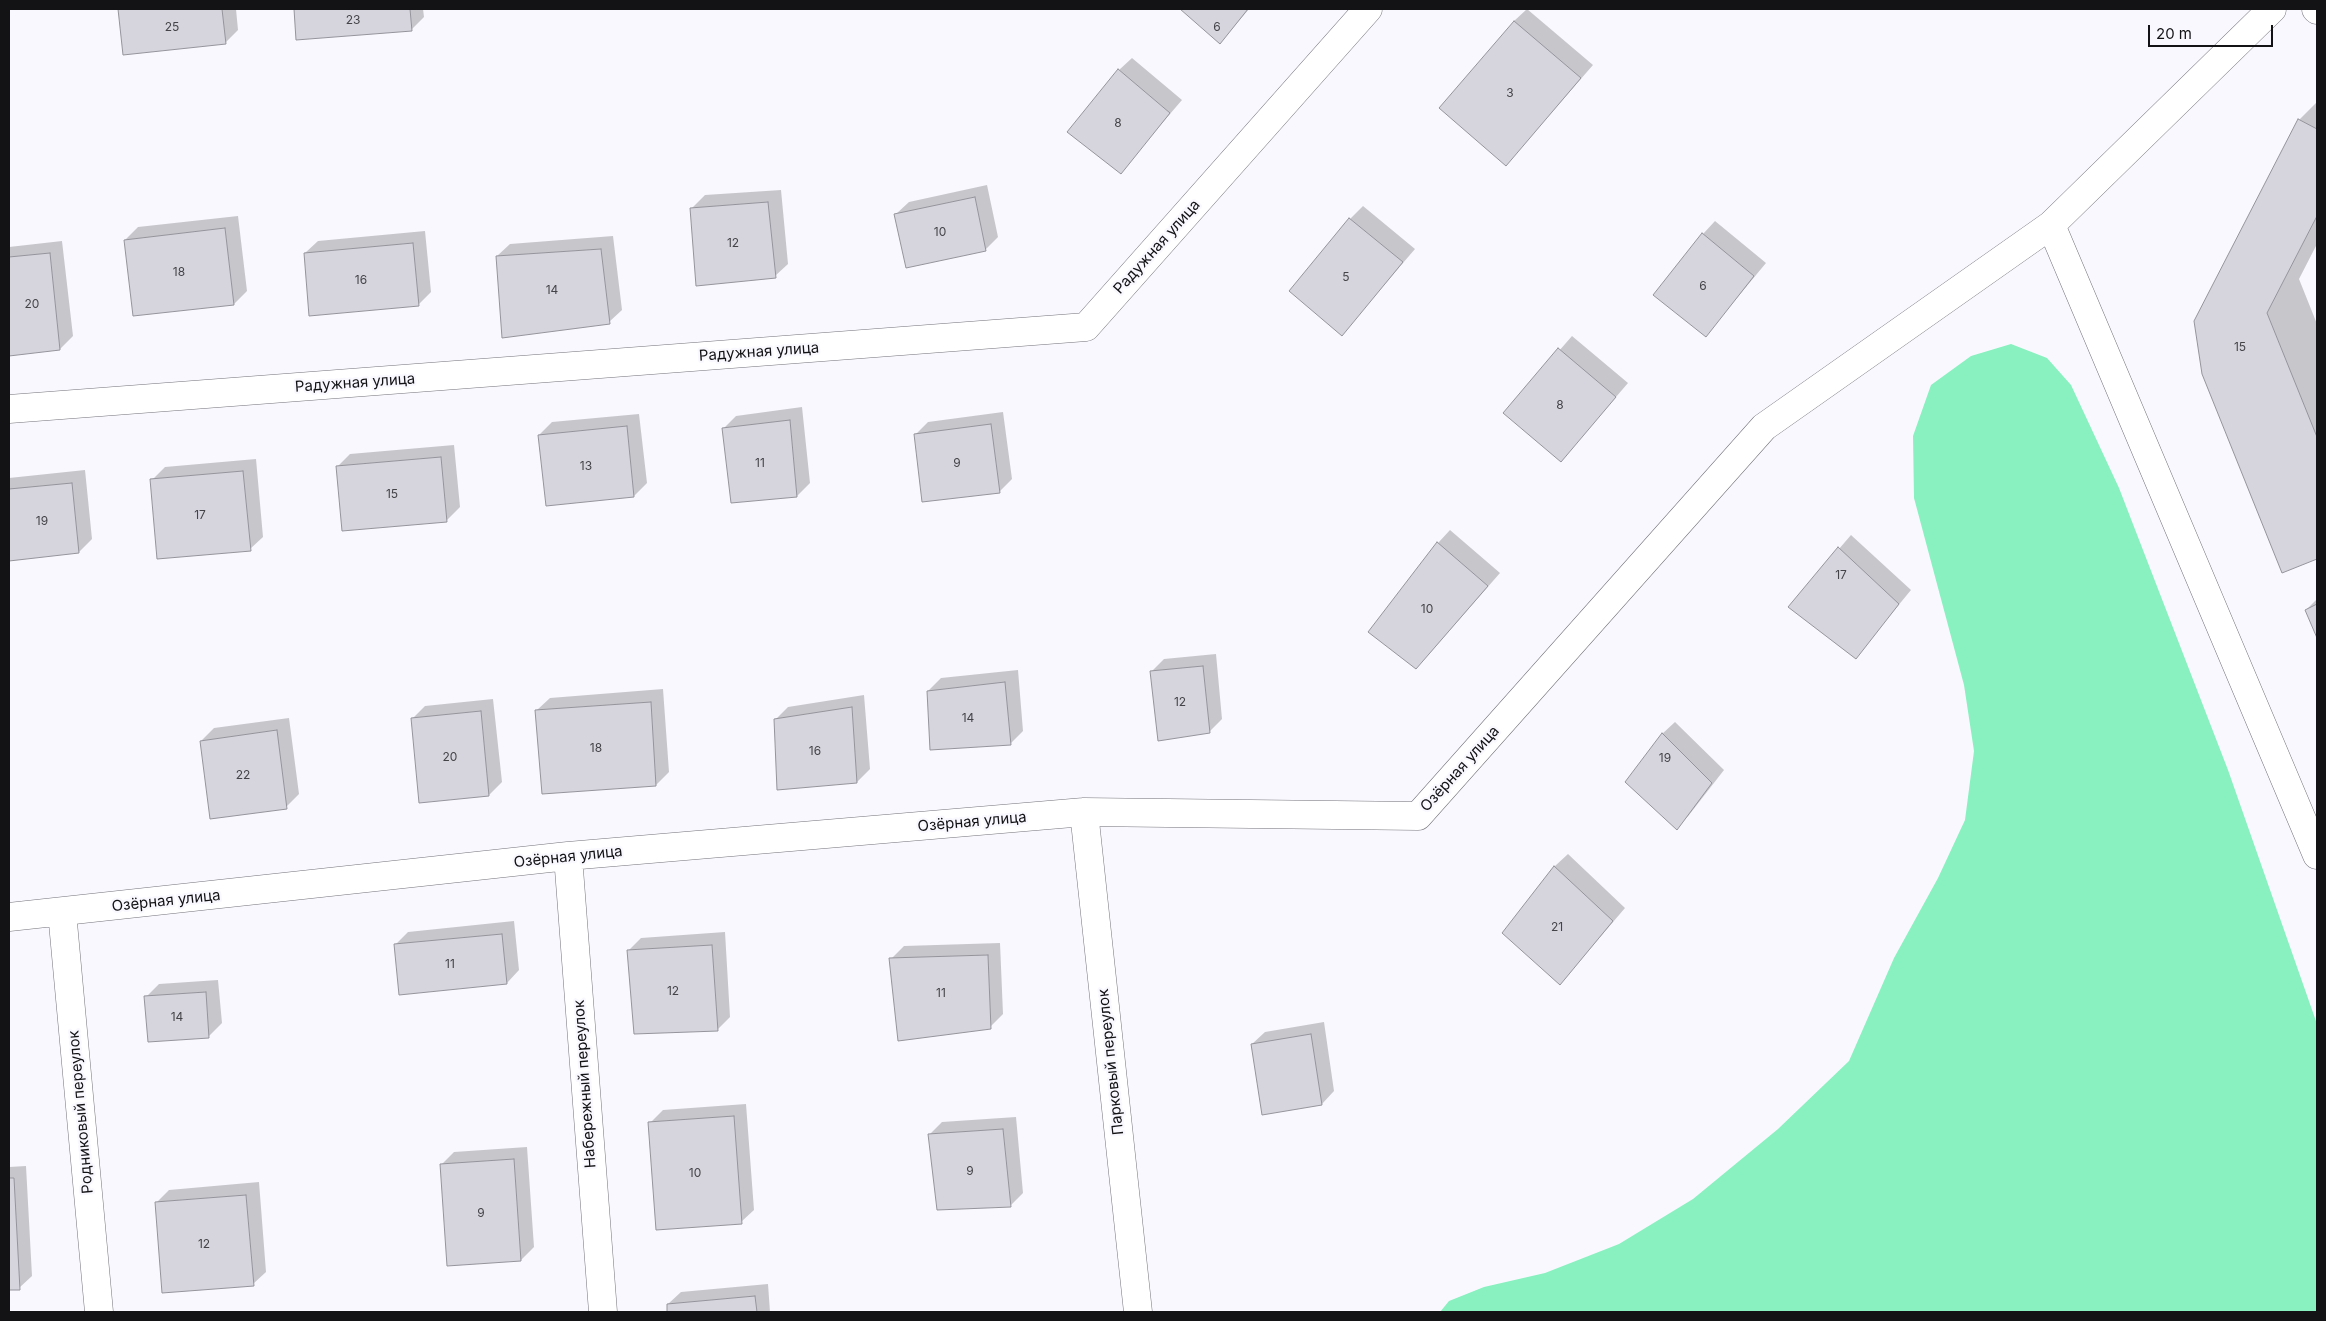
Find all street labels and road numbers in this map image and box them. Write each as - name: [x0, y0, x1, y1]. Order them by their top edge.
- street label: Радужная улица: [1110, 196, 1204, 298]
- street label: Радужная улица: [698, 339, 820, 365]
- street label: Радужная улица: [294, 370, 416, 396]
- street label: Озёрная улица: [1417, 722, 1503, 816]
- street label: Озёрная улица: [917, 808, 1027, 836]
- street label: Озёрная улица: [513, 842, 623, 872]
- street label: Озёрная улица: [111, 886, 221, 916]
- street label: Парковый переулок: [1094, 988, 1128, 1136]
- street label: Набережный переулок: [570, 999, 600, 1169]
- street label: Родниковый переулок: [65, 1030, 97, 1194]

